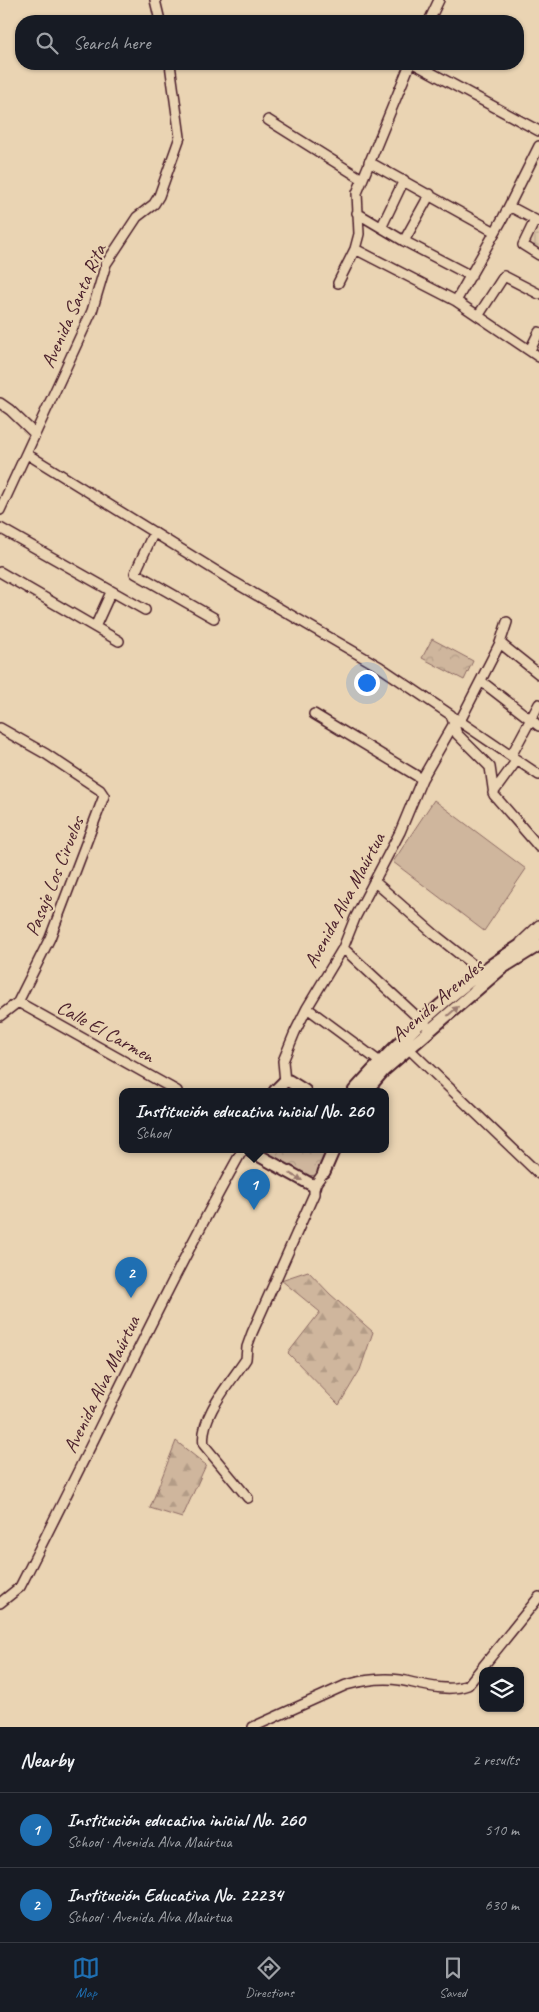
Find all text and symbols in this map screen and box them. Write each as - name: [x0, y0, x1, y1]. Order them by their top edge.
- search box: [15, 15, 524, 70]
- icon: search: [33, 29, 61, 57]
- text: Search here: [73, 31, 150, 55]
- street label: Avenida Santa Rita: [35, 239, 112, 372]
- your location: [354, 670, 380, 696]
- street label: Pasaje Los Ciruelos: [19, 811, 91, 939]
- street label: Avenida Alva Maúrtua: [298, 827, 391, 972]
- street label: Avenida Arenales: [386, 952, 490, 1047]
- street label: Calle El Carmen: [53, 994, 160, 1069]
- one-way arrow: [446, 1005, 459, 1016]
- popup: [119, 1088, 389, 1153]
- text: Institución educativa inicial No. 260: [135, 1099, 373, 1123]
- text: School: [135, 1123, 170, 1143]
- pin: 1: [238, 1169, 270, 1210]
- one-way arrow: [289, 1172, 302, 1181]
- pin: 2: [115, 1257, 147, 1298]
- street label: Avenida Alva Maúrtua: [57, 1310, 146, 1457]
- map controls: [479, 1667, 524, 1712]
- button: layers: [479, 1667, 524, 1712]
- text: Nearby: [20, 1747, 73, 1773]
- text: 2 results: [472, 1750, 519, 1770]
- text: Institución educativa inicial No. 260: [67, 1808, 305, 1832]
- text: 1: [32, 1820, 40, 1840]
- text: 510 m: [485, 1820, 519, 1840]
- text: School · Avenida Alva Maúrtua: [67, 1832, 232, 1852]
- text: Institución Educativa No. 22234: [67, 1883, 283, 1907]
- text: 2: [32, 1895, 40, 1915]
- text: 630 m: [485, 1895, 519, 1915]
- text: School · Avenida Alva Maúrtua: [67, 1907, 232, 1927]
- tab: Map: [72, 1954, 100, 2001]
- tab: Directions: [245, 1954, 294, 2001]
- tab: Saved: [439, 1954, 467, 2001]

